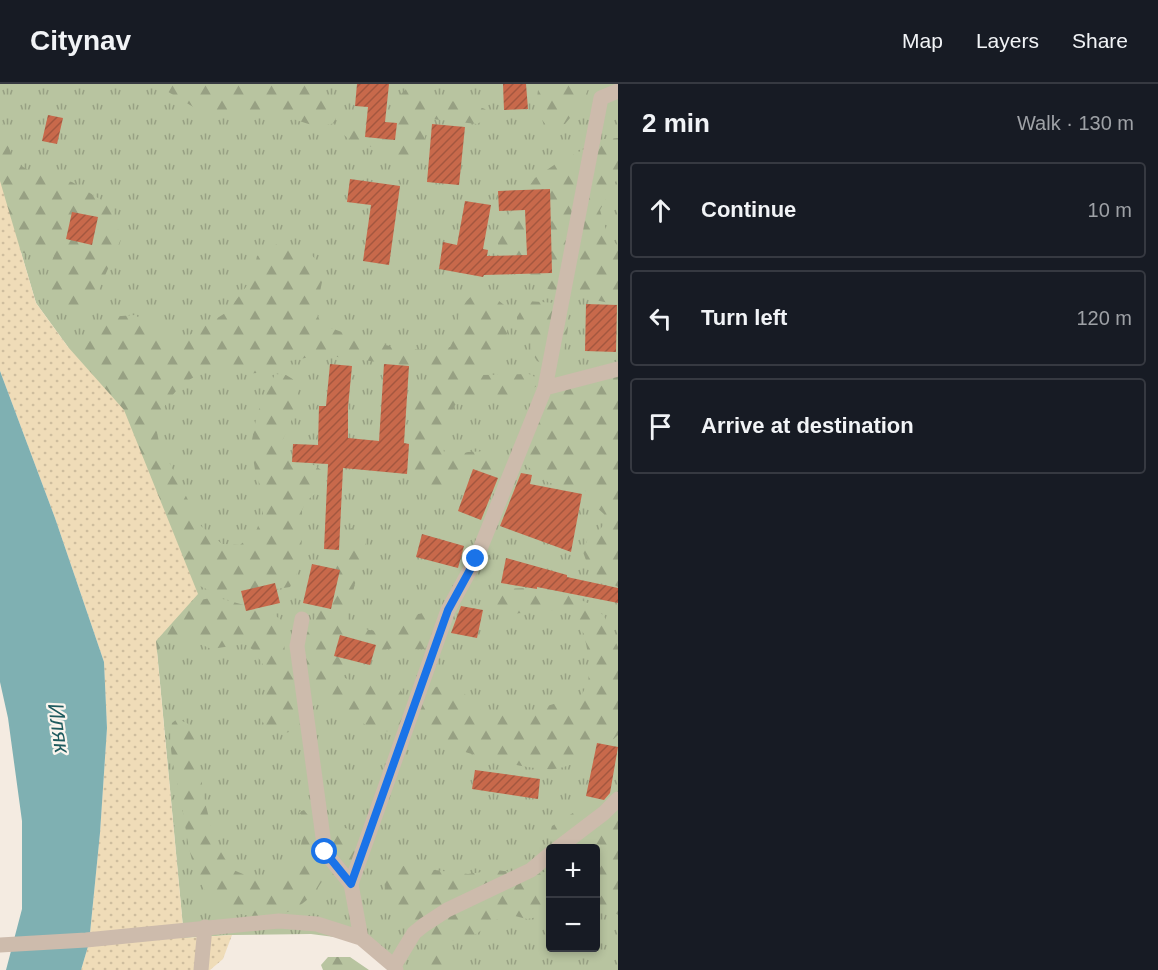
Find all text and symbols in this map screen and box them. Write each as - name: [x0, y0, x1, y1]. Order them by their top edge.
- text: Citynav: [30, 25, 131, 56]
- text: Map: [902, 29, 943, 52]
- text: Layers: [976, 29, 1039, 52]
- text: Share: [1072, 29, 1128, 52]
- text: 2 min: [642, 108, 710, 138]
- text: Walk · 130 m: [1017, 112, 1134, 134]
- icon: ahead: [644, 194, 677, 227]
- text: Continue: [701, 197, 796, 222]
- text: 10 m: [1088, 199, 1132, 221]
- icon: left: [644, 302, 677, 335]
- text: Turn left: [701, 305, 787, 330]
- text: 120 m: [1076, 307, 1132, 329]
- icon: arrive: [644, 410, 677, 443]
- text: Arrive at destination: [701, 413, 914, 438]
- route end: [462, 545, 488, 571]
- water label: Иляк: [43, 701, 75, 756]
- route start: [311, 838, 337, 864]
- map controls: [546, 844, 600, 952]
- button: +: [546, 844, 600, 898]
- button: −: [546, 898, 600, 952]

